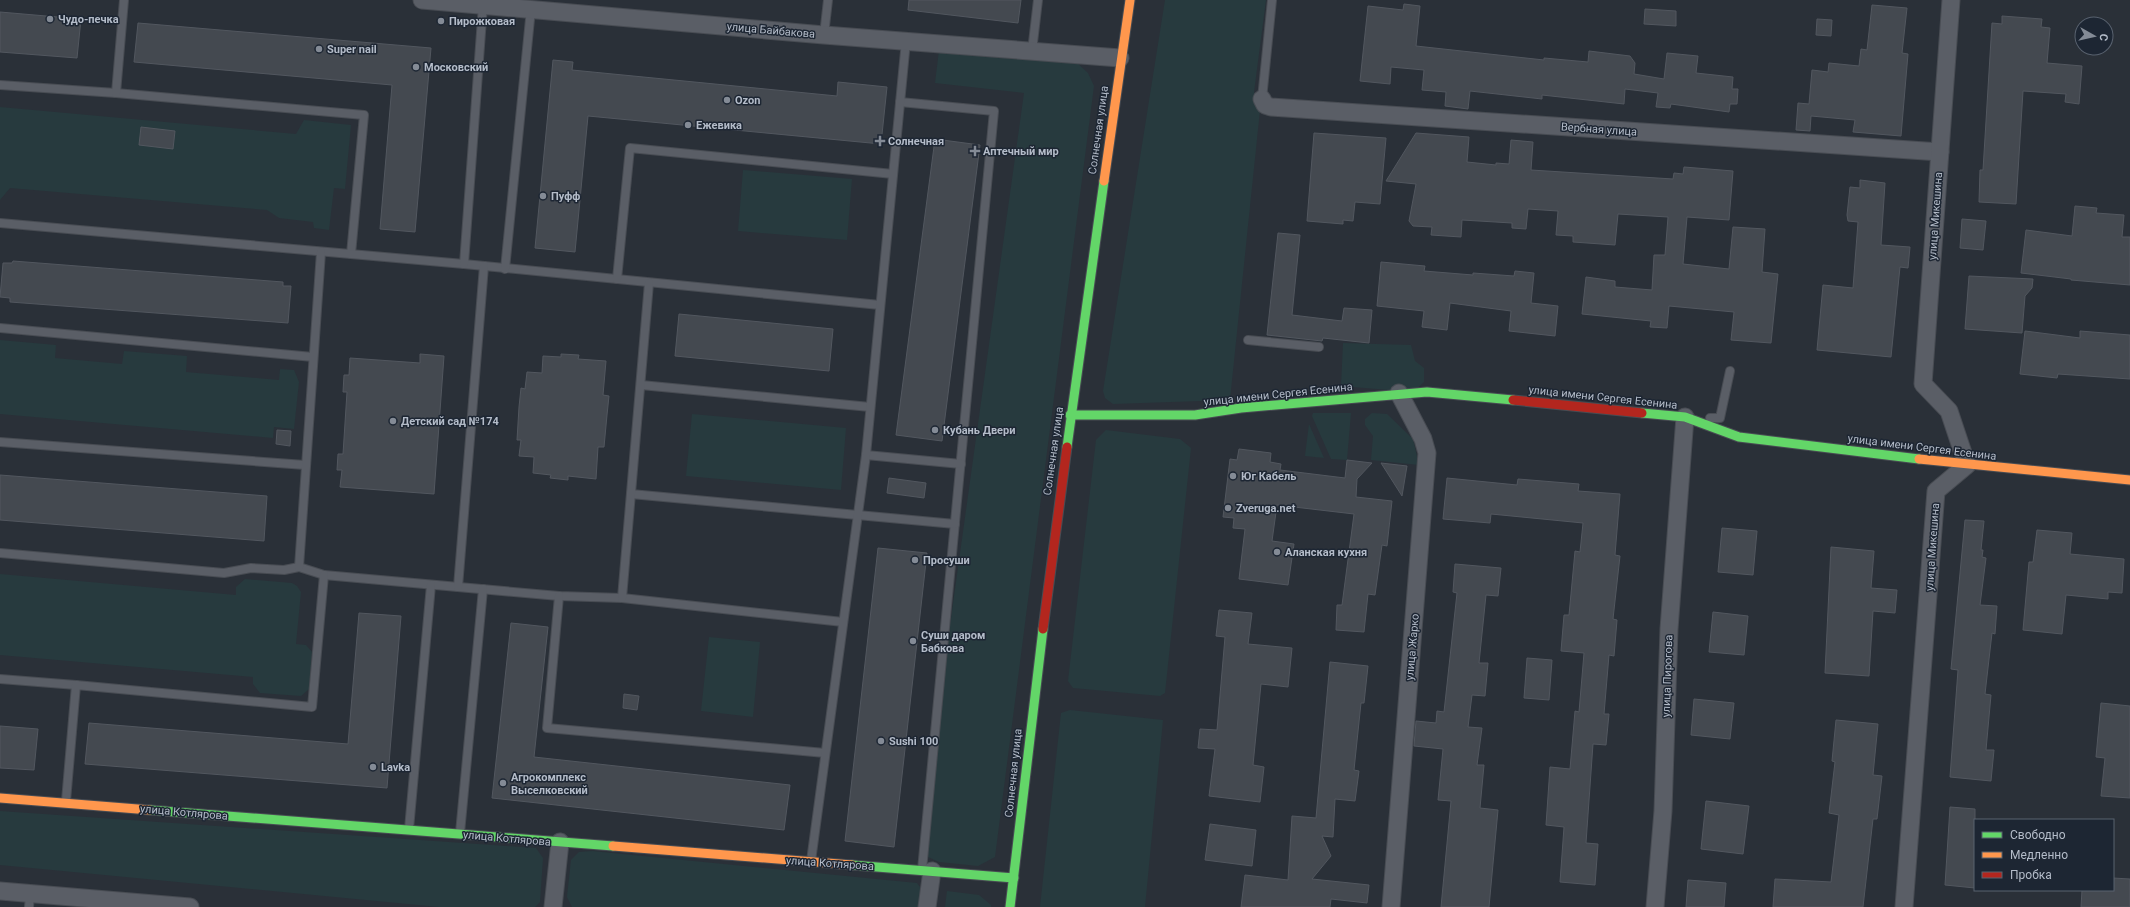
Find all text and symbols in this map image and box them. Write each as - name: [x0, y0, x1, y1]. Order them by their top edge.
- place label: Чудо-печка: [58, 13, 119, 26]
- marker: Чудо-печка: [45, 14, 55, 24]
- place label: Пирожковая: [449, 15, 515, 28]
- marker: Пирожковая: [436, 16, 446, 26]
- north arrow: [2074, 16, 2114, 56]
- street label: улица Байбакова: [726, 20, 816, 41]
- text: С: [2096, 33, 2110, 42]
- place label: Super nail: [327, 43, 377, 56]
- marker: Super nail: [314, 44, 324, 54]
- place label: Московский: [424, 61, 488, 74]
- marker: Московский: [411, 62, 421, 72]
- street label: Солнечная улица: [1086, 85, 1111, 175]
- place label: Ozon: [735, 94, 760, 107]
- marker: Ozon: [722, 95, 732, 105]
- place label: Ежевика: [696, 119, 742, 132]
- marker: Ежевика: [683, 120, 693, 130]
- street label: Вербная улица: [1561, 120, 1637, 139]
- place label: Солнечная: [888, 135, 944, 148]
- marker: Солнечная: [875, 136, 885, 146]
- place label: Аптечный мир: [983, 145, 1059, 158]
- marker: Аптечный мир: [970, 146, 980, 156]
- street label: улица Микешина: [1926, 172, 1945, 260]
- place label: Пуфф: [551, 190, 580, 203]
- marker: Пуфф: [538, 191, 548, 201]
- street label: улица имени Сергея Есенина: [1203, 380, 1353, 409]
- street label: улица имени Сергея Есенина: [1528, 383, 1678, 412]
- street label: Солнечная улица: [1041, 406, 1066, 496]
- place label: Детский сад №174: [401, 415, 499, 428]
- marker: Детский сад №174: [388, 416, 398, 426]
- place label: Кубань Двери: [943, 424, 1015, 437]
- marker: Кубань Двери: [930, 425, 940, 435]
- street label: улица имени Сергея Есенина: [1847, 432, 1997, 463]
- place label: Юг Кабель: [1241, 470, 1296, 483]
- marker: Юг Кабель: [1228, 471, 1238, 481]
- place label: Zveruga.net: [1236, 502, 1296, 515]
- marker: Zveruga.net: [1223, 503, 1233, 513]
- street label: улица Микешина: [1923, 503, 1942, 591]
- place label: Аланская кухня: [1285, 546, 1367, 559]
- marker: Аланская кухня: [1272, 547, 1282, 557]
- place label: Просуши: [923, 554, 970, 567]
- marker: Просуши: [910, 555, 920, 565]
- street label: улица Жарко: [1403, 613, 1422, 681]
- place label: Суши даром Бабкова: [921, 629, 985, 655]
- street label: улица Пирогова: [1660, 634, 1675, 718]
- marker: Суши даром Бабкова: [908, 636, 918, 646]
- street label: Солнечная улица: [1002, 728, 1025, 818]
- place label: Sushi 100: [889, 735, 938, 748]
- marker: Sushi 100: [876, 736, 886, 746]
- place label: Lavka: [381, 761, 410, 774]
- marker: Lavka: [368, 762, 378, 772]
- place label: Агрокомплекс Выселковский: [511, 771, 588, 797]
- marker: Агрокомплекс Выселковский: [498, 778, 508, 788]
- street label: улица Котлярова: [140, 802, 228, 823]
- legend: [1974, 819, 2114, 891]
- street label: улица Котлярова: [463, 828, 551, 849]
- text: Свободно: [2010, 828, 2066, 842]
- text: Медленно: [2010, 848, 2068, 862]
- street label: улица Котлярова: [786, 854, 874, 873]
- text: Пробка: [2010, 868, 2052, 882]

